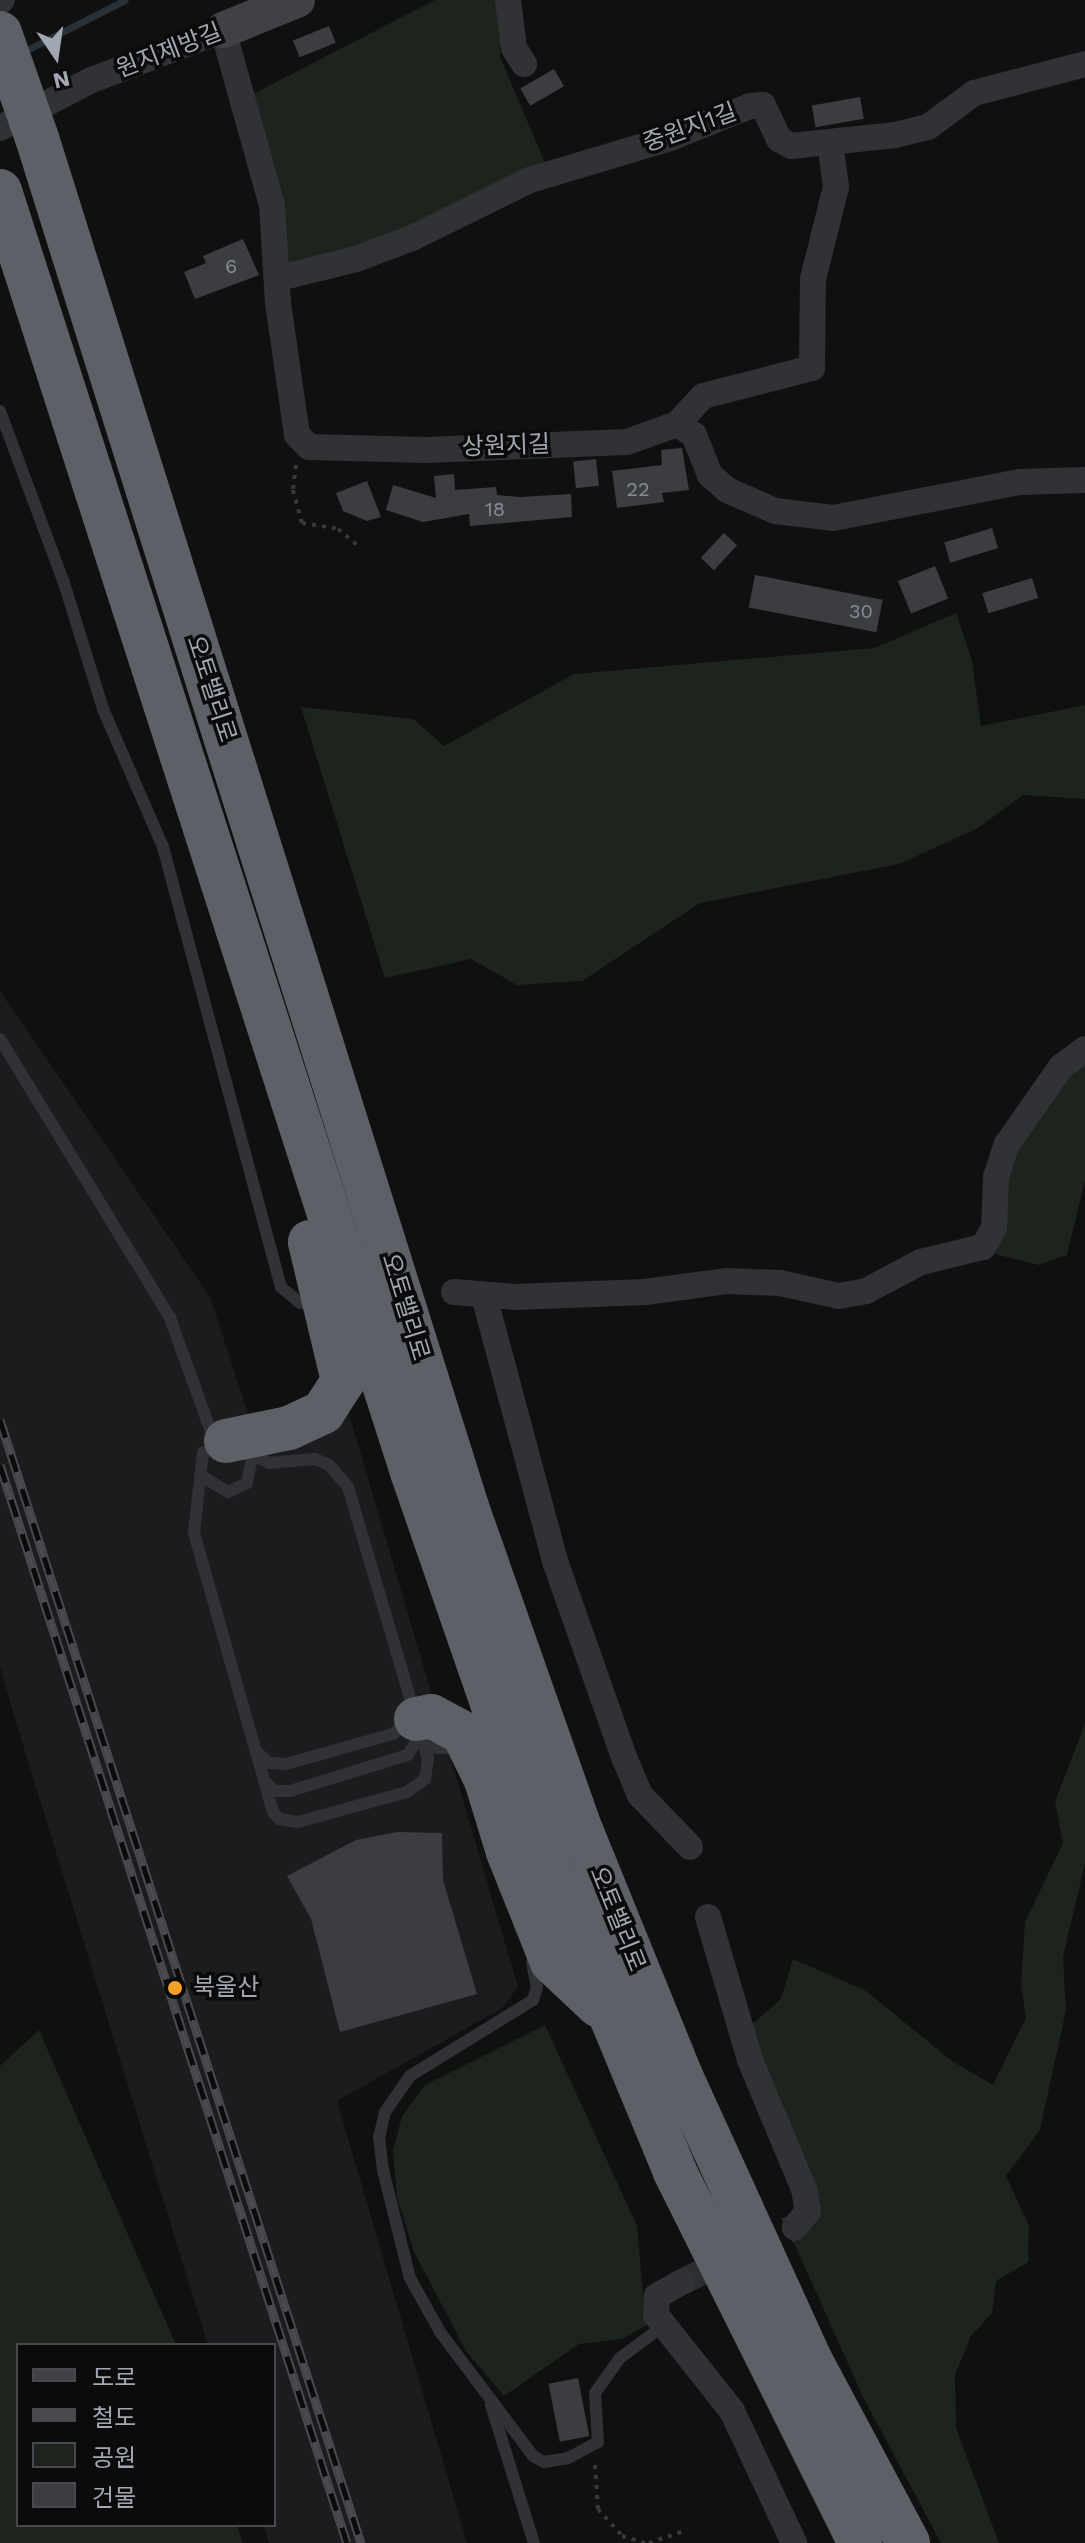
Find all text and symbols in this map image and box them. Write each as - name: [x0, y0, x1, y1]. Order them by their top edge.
- north arrow: [16, 16, 96, 96]
- street label: 원지제방길: [112, 18, 226, 84]
- text: N: [51, 66, 72, 94]
- street label: 중원지1길: [639, 98, 741, 158]
- house number: 6: [225, 254, 237, 278]
- street label: 상원지길: [461, 430, 551, 462]
- house number: 22: [626, 477, 650, 501]
- house number: 18: [485, 497, 505, 521]
- house number: 30: [849, 599, 873, 623]
- street label: 오토밸리로: [180, 632, 242, 746]
- street label: 오토밸리로: [375, 1250, 435, 1364]
- street label: 오토밸리로: [583, 1862, 651, 1976]
- place label: 북울산: [193, 1974, 259, 2002]
- marker: 북울산: [164, 1977, 186, 1999]
- legend: [16, 2343, 276, 2527]
- text: 도로: [92, 2364, 136, 2392]
- text: 철도: [92, 2404, 136, 2432]
- text: 공원: [92, 2444, 136, 2472]
- text: 건물: [92, 2484, 136, 2512]

